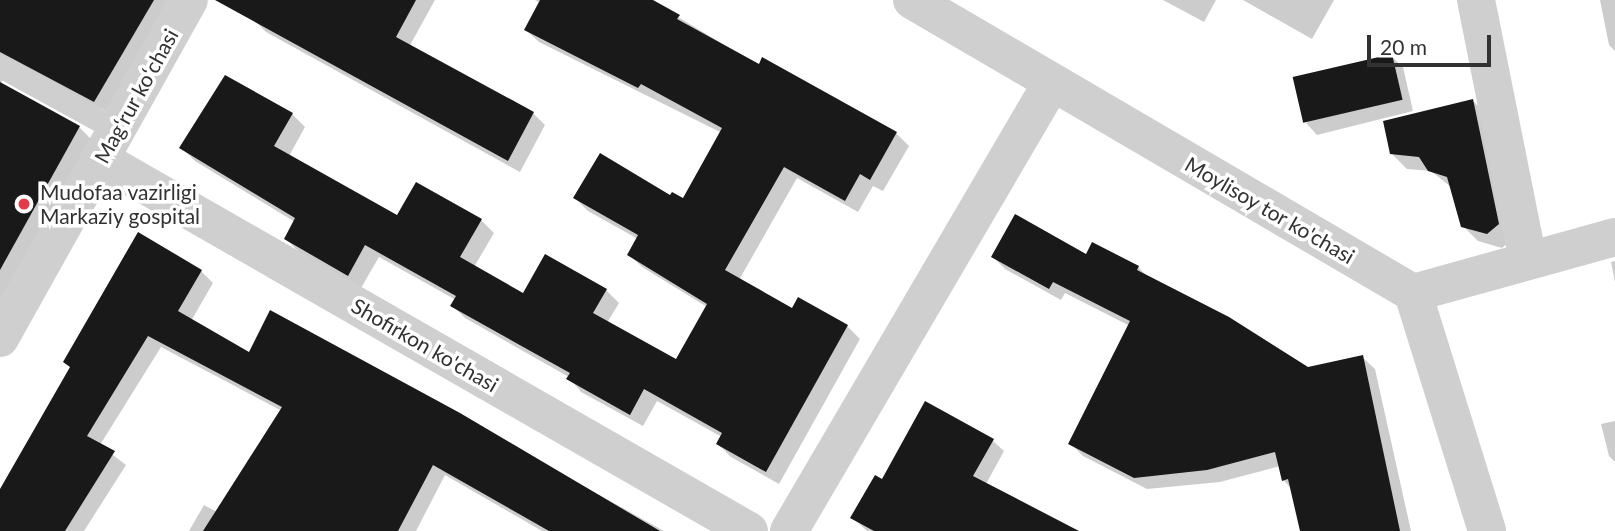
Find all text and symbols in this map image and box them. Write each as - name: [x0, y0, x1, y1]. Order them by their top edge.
- scale bar: [1370, 21, 1494, 65]
- street label: Magʻrur koʻchasi: [89, 24, 183, 168]
- text: 20 m: [1380, 34, 1427, 59]
- street label: Moylisoy tor ko'chasi: [1180, 151, 1360, 269]
- place label: Mudofaa vazirligi Markaziy gospital: [40, 179, 201, 229]
- marker: Mudofaa vazirligi Markaziy gospital: [14, 194, 34, 214]
- street label: Shofirkon ko'chasi: [347, 293, 503, 397]

